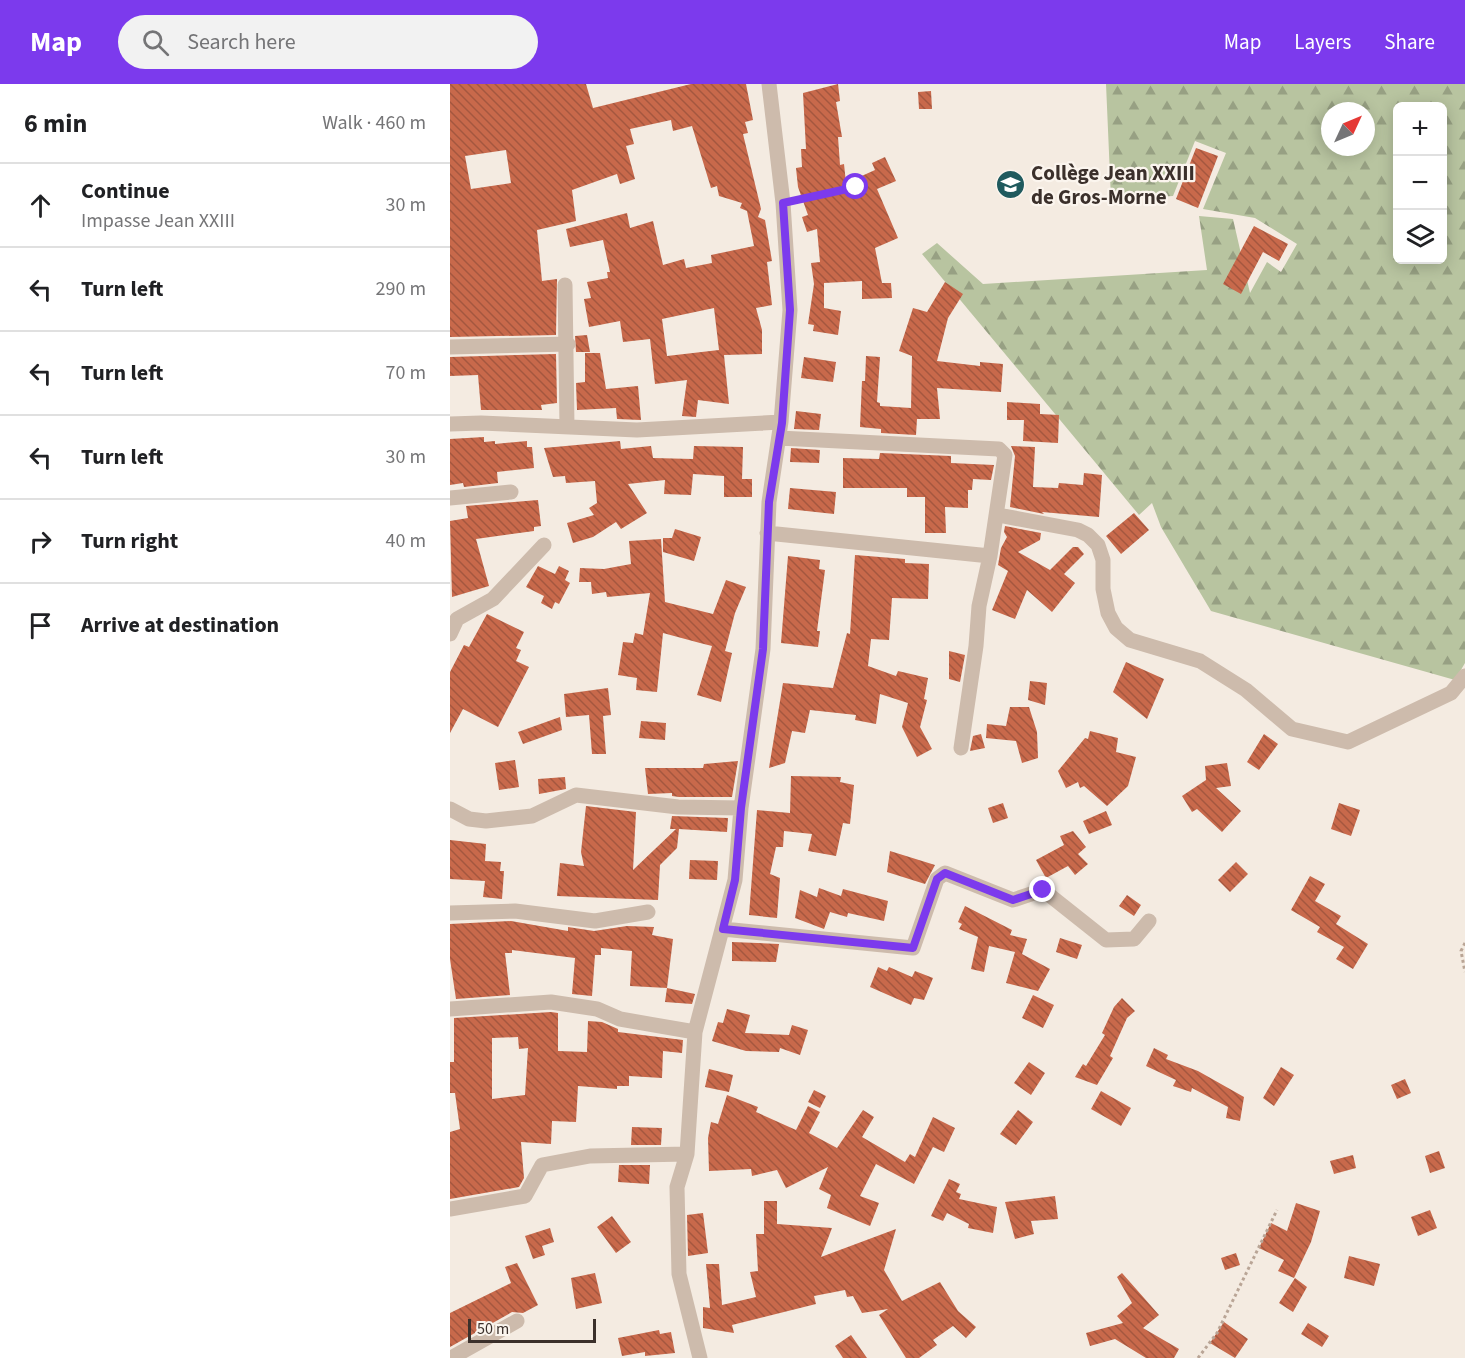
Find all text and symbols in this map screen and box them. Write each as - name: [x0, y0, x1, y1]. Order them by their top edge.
- search box: [118, 15, 538, 69]
- text: Map: [30, 22, 82, 62]
- icon: search: [139, 26, 172, 59]
- text: Search here: [187, 26, 296, 58]
- text: Map: [1224, 27, 1261, 57]
- text: Layers: [1294, 27, 1351, 57]
- text: Share: [1384, 27, 1435, 57]
- north arrow: [1321, 102, 1375, 156]
- map controls: [1393, 102, 1447, 264]
- button: +: [1393, 102, 1447, 156]
- text: 6 min: [24, 105, 87, 142]
- text: Walk · 460 m: [322, 109, 426, 137]
- button: −: [1393, 156, 1447, 210]
- place label: Collège Jean XXIII de Gros-Morne: [1031, 158, 1195, 212]
- school or university icon: Collège Jean XXIII de Gros-Morne: [994, 169, 1026, 201]
- route start: [842, 173, 868, 199]
- text: Continue: [81, 175, 170, 207]
- icon: ahead: [24, 189, 57, 222]
- text: 30 m: [386, 191, 426, 219]
- text: Impasse Jean XXIII: [81, 207, 235, 235]
- button: layers: [1393, 210, 1447, 264]
- icon: left: [24, 273, 57, 306]
- text: Turn left: [81, 273, 163, 305]
- text: 290 m: [376, 275, 426, 303]
- icon: left: [24, 357, 57, 390]
- text: Turn left: [81, 357, 163, 389]
- text: 70 m: [386, 359, 426, 387]
- icon: left: [24, 441, 57, 474]
- text: Turn left: [81, 441, 163, 473]
- text: 30 m: [386, 443, 426, 471]
- icon: right: [24, 525, 57, 558]
- text: Turn right: [81, 525, 178, 557]
- text: 40 m: [386, 527, 426, 555]
- icon: arrive: [24, 609, 57, 642]
- text: Arrive at destination: [81, 609, 279, 641]
- route end: [1029, 876, 1055, 902]
- scale bar: [468, 1316, 596, 1344]
- text: 50 m: [477, 1318, 509, 1340]

